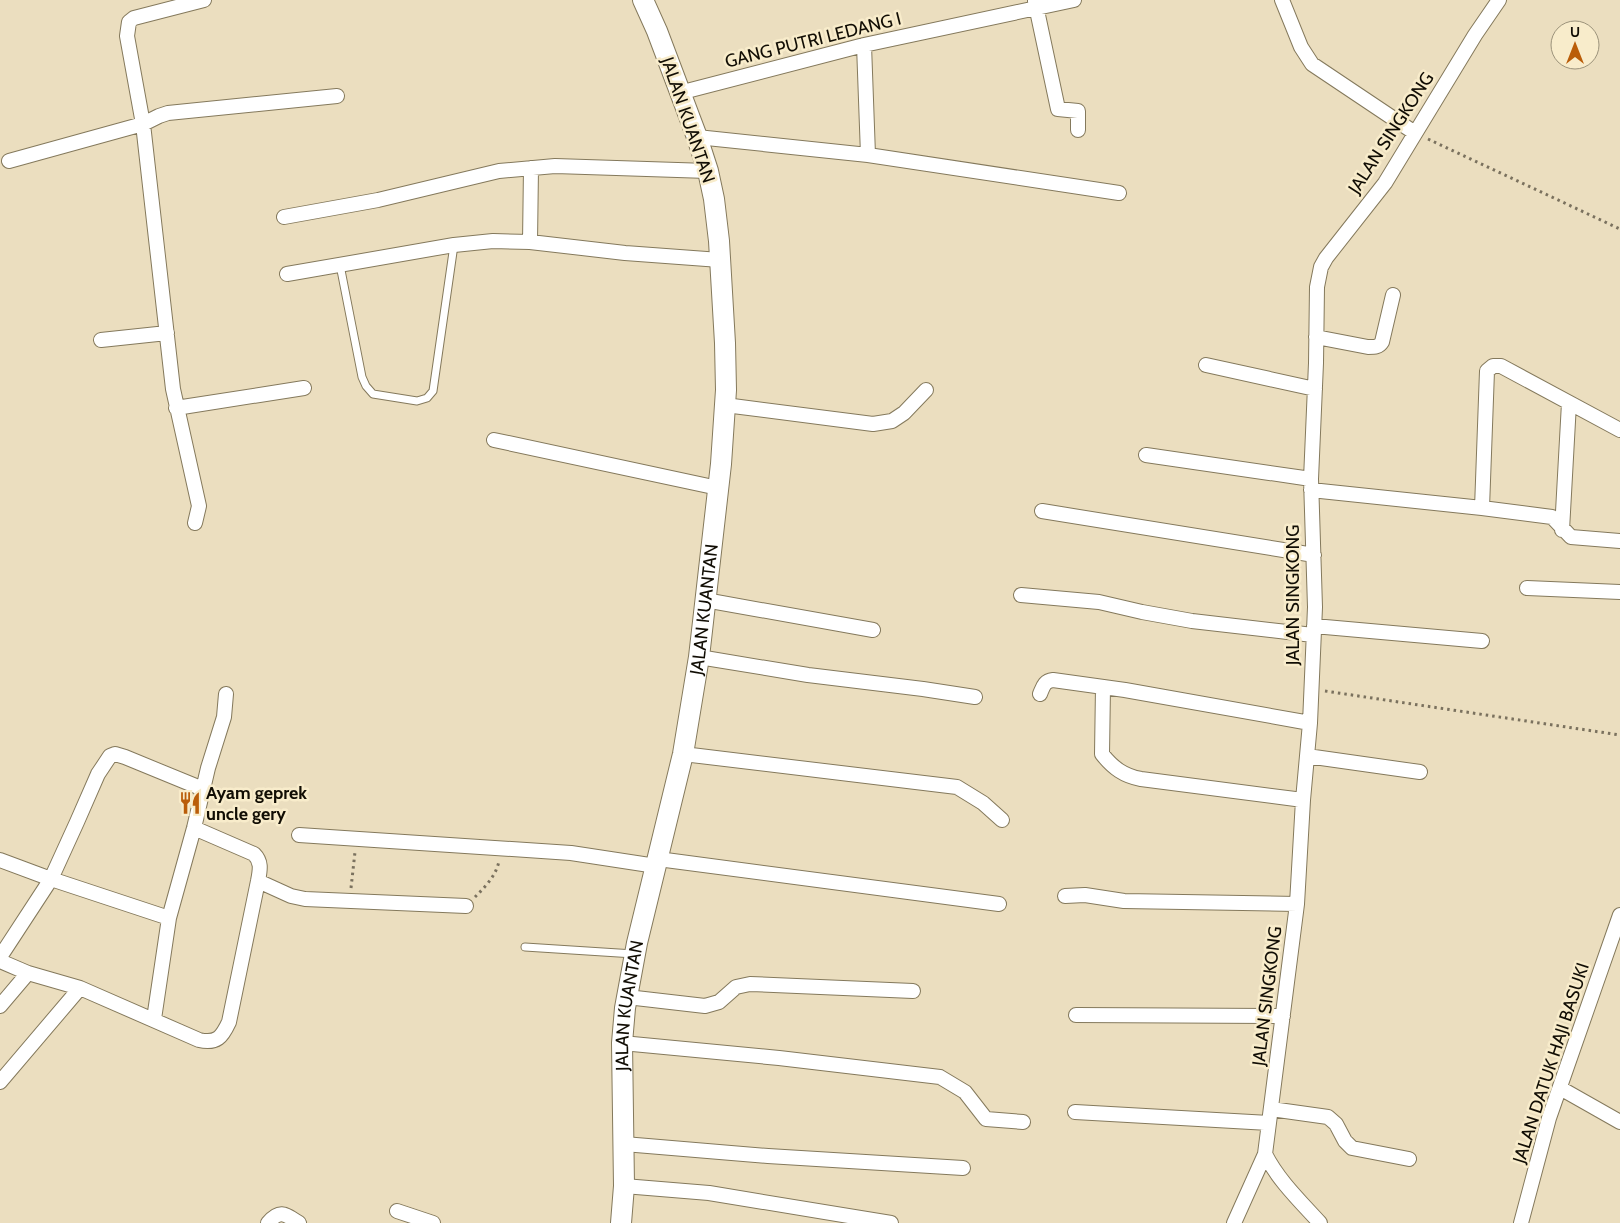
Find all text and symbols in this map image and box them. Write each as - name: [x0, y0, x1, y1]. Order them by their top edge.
- street label: GANG PUTRI LEDANG I: [723, 7, 903, 73]
- north arrow: [1550, 20, 1600, 70]
- text: U: [1570, 23, 1580, 41]
- street label: JALAN KUANTAN: [656, 53, 720, 186]
- street label: JALAN SINGKONG: [1343, 68, 1439, 199]
- street label: JALAN SINGKONG: [1282, 525, 1304, 666]
- street label: JALAN KUANTAN: [685, 543, 723, 678]
- place label: Ayam geprek uncle gery: [206, 782, 307, 825]
- restaurant icon: Ayam geprek uncle gery: [177, 790, 203, 816]
- street label: JALAN SINGKONG: [1247, 925, 1286, 1068]
- street label: JALAN KUANTAN: [611, 939, 648, 1072]
- street label: JALAN DATUK HAJI BASUKI: [1508, 960, 1594, 1167]

